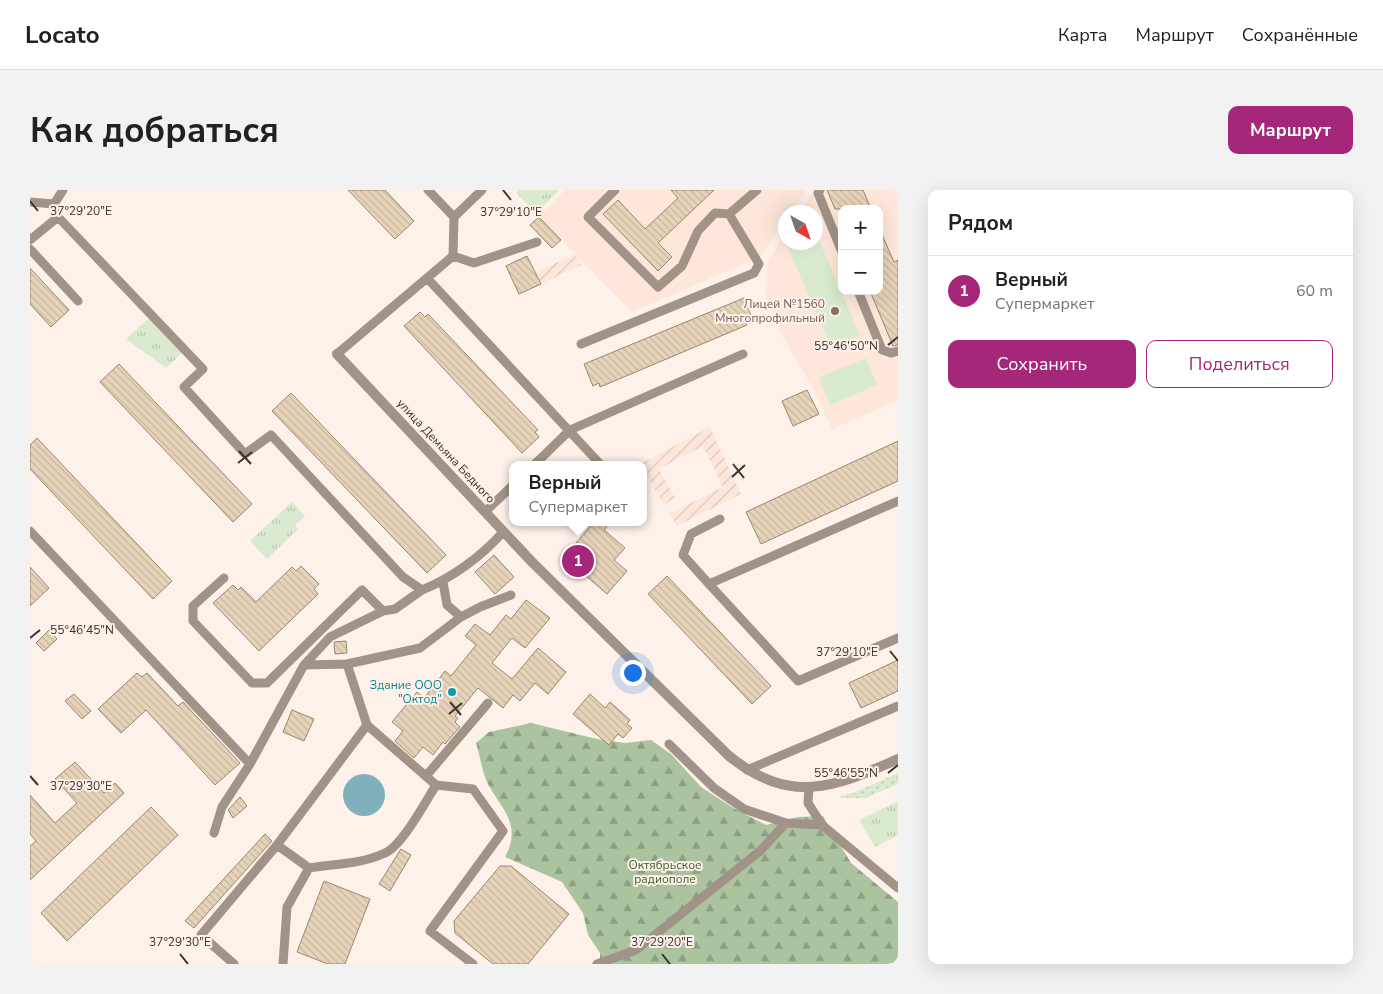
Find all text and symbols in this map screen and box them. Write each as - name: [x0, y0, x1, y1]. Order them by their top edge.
- text: Locato: [25, 19, 100, 51]
- text: Карта: [1058, 23, 1108, 47]
- text: Маршрут: [1136, 23, 1214, 47]
- text: Сохранённые: [1242, 23, 1358, 47]
- button: Маршрут: [1228, 106, 1353, 154]
- text: Как добраться: [30, 107, 279, 154]
- text: 37°29'20"E: [50, 203, 112, 219]
- text: 37°29'10"E: [480, 204, 542, 220]
- north arrow: [778, 205, 823, 250]
- map controls: [838, 205, 883, 295]
- button: +: [838, 205, 883, 250]
- text: Рядом: [948, 209, 1013, 237]
- button: −: [838, 250, 883, 295]
- text: Верный: [995, 267, 1068, 293]
- text: 1: [959, 280, 969, 302]
- text: 60 m: [1296, 280, 1333, 302]
- text: Супермаркет: [995, 293, 1094, 315]
- place label: Лицей №1560 Многопрофильный: [715, 296, 825, 326]
- marker: Лицей №1560 Многопрофильный: [829, 305, 841, 317]
- text: 55°46'50"N: [814, 338, 878, 354]
- button: Сохранить: [948, 340, 1136, 388]
- button: Поделиться: [1146, 340, 1333, 388]
- street label: улица Демьяна Бедного: [393, 395, 499, 507]
- popup: [509, 461, 647, 526]
- text: Верный: [528, 470, 601, 496]
- text: Супермаркет: [528, 496, 628, 518]
- pin: 1: [562, 542, 594, 580]
- text: 55°46'45"N: [50, 622, 114, 638]
- text: 37°29'10"E: [816, 644, 878, 660]
- your location: [620, 660, 646, 686]
- place label: Здание ООО "Октод": [369, 677, 442, 707]
- marker: Здание ООО "Октод": [446, 686, 458, 698]
- text: 55°46'55"N: [814, 765, 878, 781]
- text: 37°29'30"E: [50, 778, 112, 794]
- park label: Октябрьское радиополе: [629, 857, 701, 887]
- text: 37°29'30"E: [149, 934, 211, 950]
- text: 37°29'20"E: [631, 934, 693, 950]

